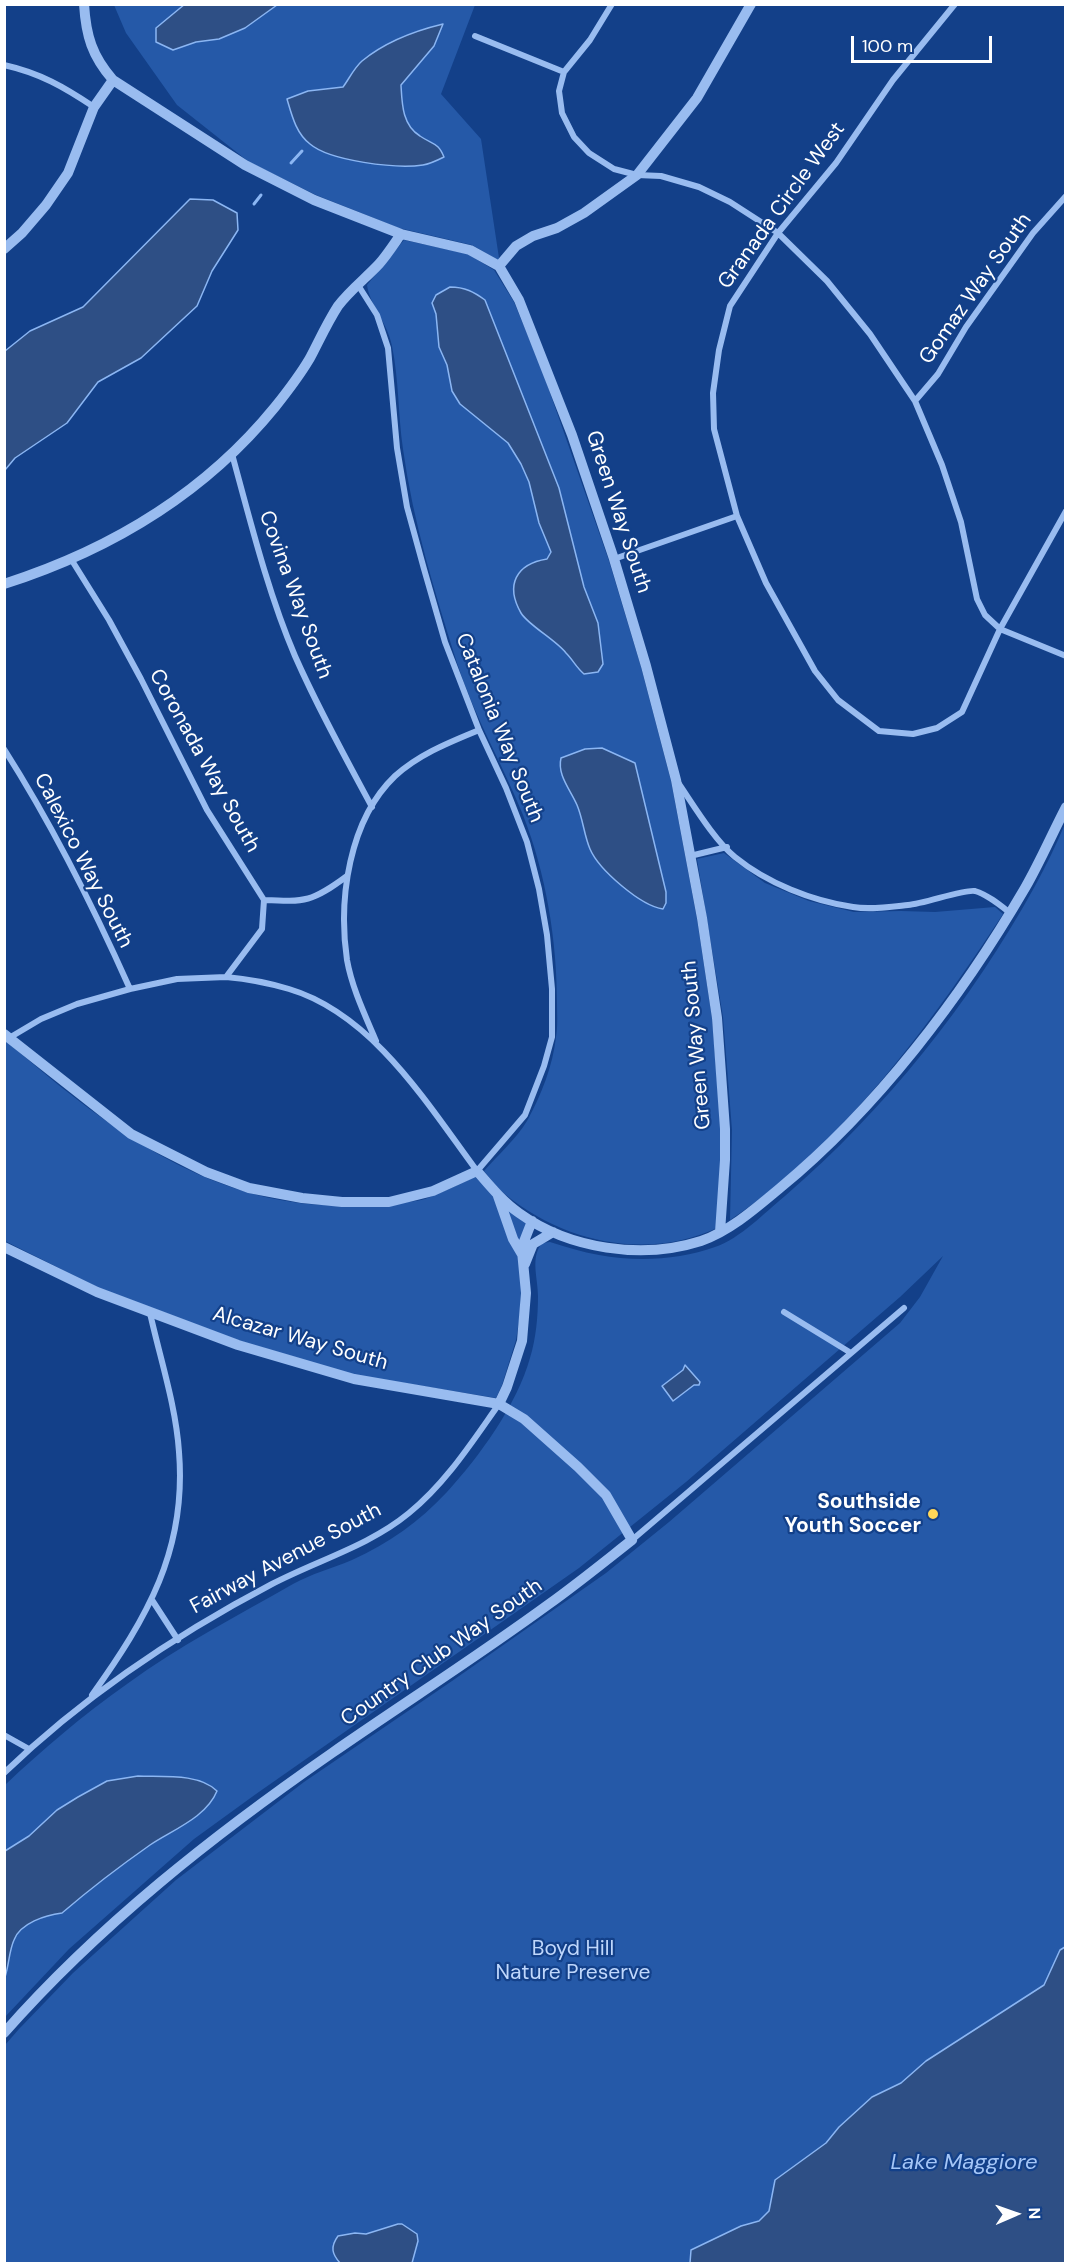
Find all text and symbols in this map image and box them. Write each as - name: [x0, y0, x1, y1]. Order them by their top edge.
- scale bar: [854, 24, 995, 62]
- text: 100 m: [862, 34, 913, 58]
- street label: Granada Circle West: [713, 118, 851, 294]
- street label: Gomaz Way South: [915, 209, 1037, 369]
- street label: Green Way South: [580, 428, 656, 596]
- street label: Covina Way South: [253, 508, 337, 682]
- street label: Catalonia Way South: [450, 630, 548, 826]
- street label: Coronada Way South: [143, 665, 265, 857]
- street label: Calexico Way South: [28, 769, 138, 953]
- street label: Green Way South: [677, 960, 717, 1130]
- street label: Alcazar Way South: [209, 1302, 391, 1376]
- place label: Southside Youth Soccer: [785, 1489, 921, 1539]
- street label: Fairway Avenue South: [186, 1498, 386, 1620]
- marker: Southside Youth Soccer: [926, 1507, 940, 1521]
- street label: Country Club Way South: [336, 1574, 548, 1732]
- park label: Boyd Hill Nature Preserve: [496, 1936, 650, 1986]
- water label: Lake Maggiore: [890, 2150, 1038, 2176]
- north arrow: [986, 2184, 1046, 2244]
- text: N: [1024, 2207, 1045, 2220]

